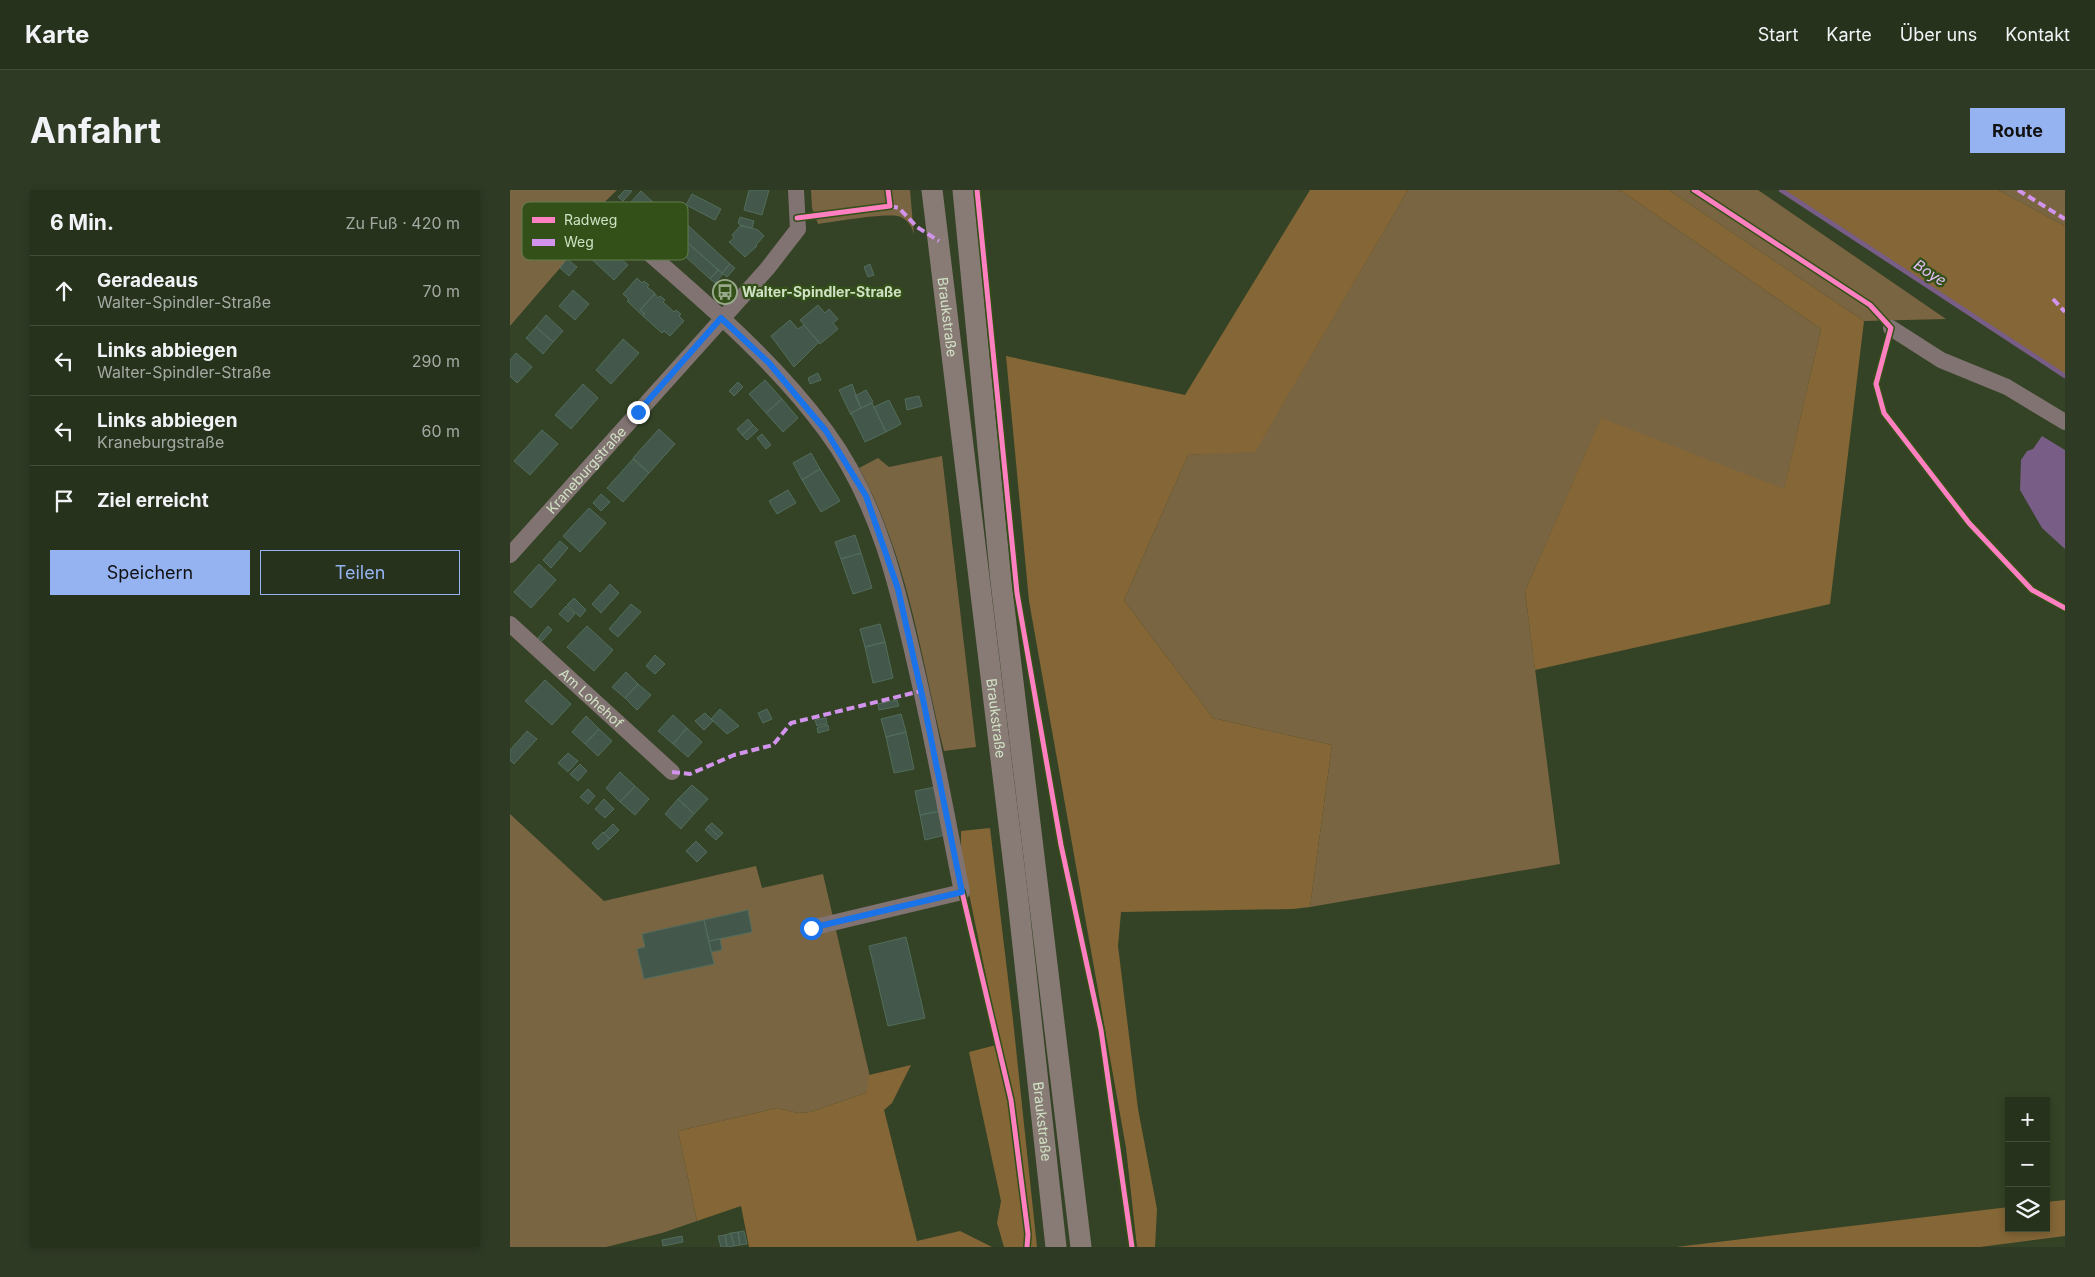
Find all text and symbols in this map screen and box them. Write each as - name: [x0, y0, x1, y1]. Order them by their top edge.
- text: Karte: [25, 20, 89, 49]
- text: Start: [1758, 24, 1798, 45]
- text: Karte: [1826, 24, 1872, 45]
- text: Über uns: [1900, 24, 1977, 45]
- text: Kontakt: [2005, 24, 2070, 45]
- button: Route: [1970, 108, 2065, 153]
- text: Anfahrt: [30, 109, 161, 151]
- legend: [522, 202, 688, 260]
- text: 6 Min.: [50, 210, 114, 235]
- text: Radweg: [564, 211, 617, 228]
- text: Zu Fuß · 420 m: [345, 213, 460, 233]
- text: Weg: [564, 233, 594, 250]
- water label: Boye: [1910, 255, 1950, 290]
- text: Geradeaus: [97, 269, 198, 292]
- street label: Braukstraße: [935, 276, 961, 358]
- icon: ahead: [50, 277, 78, 305]
- bus stop icon: Walter-Spindler-Straße: [712, 279, 738, 305]
- text: 70 m: [423, 281, 460, 301]
- place label: Walter-Spindler-Straße: [742, 283, 902, 300]
- text: Walter-Spindler-Straße: [97, 292, 271, 312]
- text: Links abbiegen: [97, 339, 238, 362]
- icon: left: [50, 347, 78, 375]
- text: 290 m: [412, 351, 460, 371]
- text: Walter-Spindler-Straße: [97, 362, 271, 382]
- route end: [627, 401, 650, 424]
- text: Links abbiegen: [97, 409, 238, 432]
- icon: left: [50, 417, 78, 445]
- text: 60 m: [421, 421, 460, 441]
- street label: Kraneburgstraße: [542, 423, 629, 517]
- text: Kraneburgstraße: [97, 432, 224, 452]
- icon: arrive: [50, 487, 78, 515]
- text: Ziel erreicht: [97, 489, 209, 512]
- button: Speichern: [50, 550, 250, 595]
- button: Teilen: [260, 550, 460, 595]
- street label: Am Lohehof: [556, 664, 627, 731]
- street label: Braukstraße: [983, 677, 1010, 759]
- route start: [800, 917, 823, 940]
- street label: Braukstraße: [1030, 1081, 1056, 1162]
- map controls: [2005, 1097, 2050, 1232]
- button: +: [2005, 1097, 2050, 1142]
- button: −: [2005, 1142, 2050, 1187]
- button: layers: [2005, 1187, 2050, 1232]

